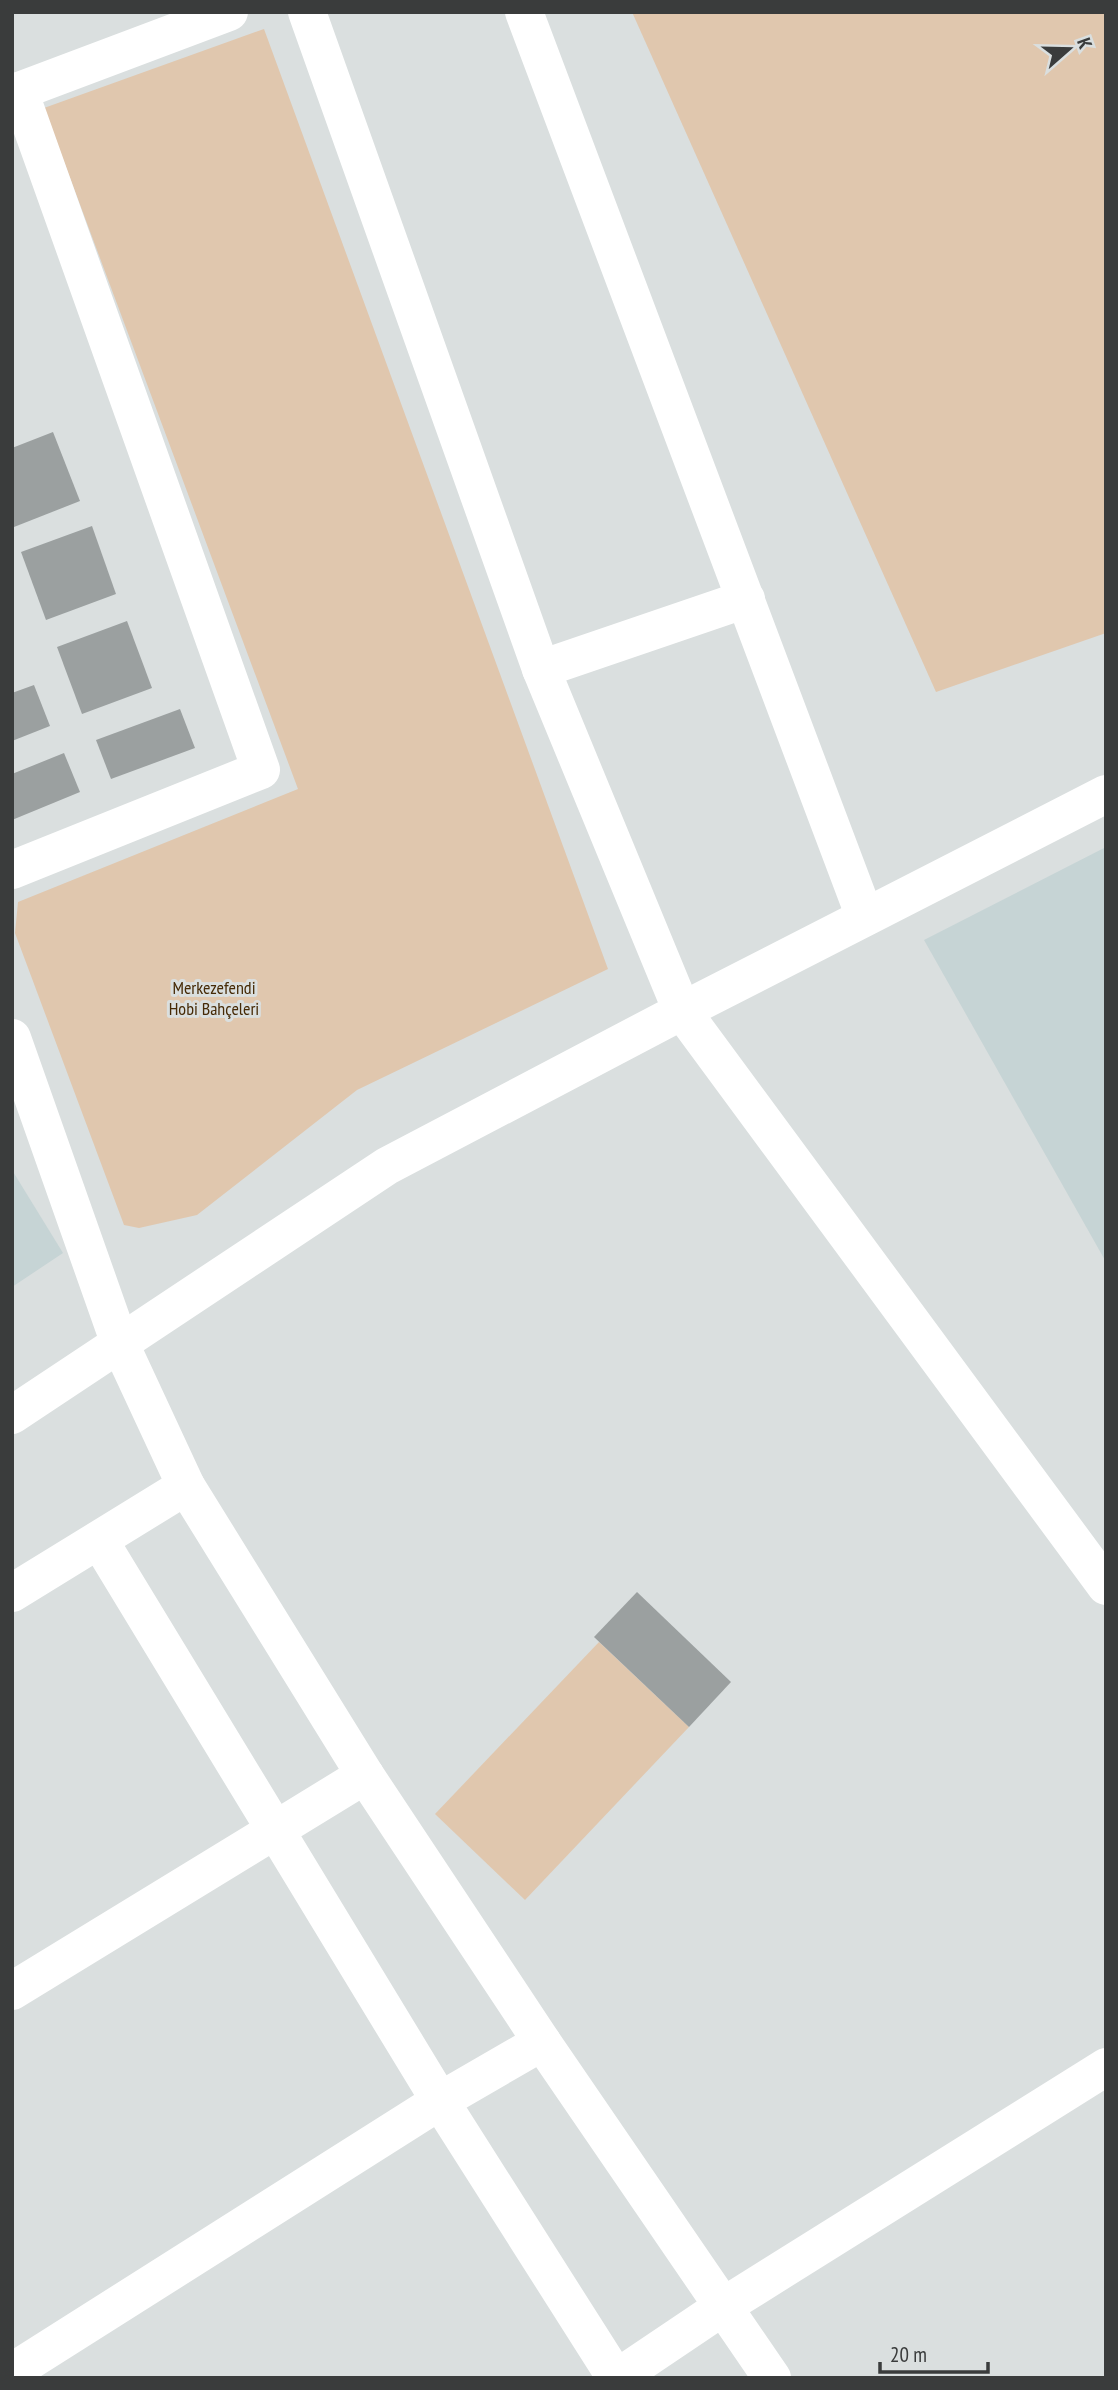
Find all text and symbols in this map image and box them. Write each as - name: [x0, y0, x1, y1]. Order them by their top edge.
- north arrow: [1034, 14, 1104, 84]
- text: K: [1072, 34, 1098, 52]
- park label: Merkezefendi Hobi Bahçeleri: [169, 976, 259, 1020]
- scale bar: [880, 2330, 988, 2374]
- text: 20 m: [890, 2341, 927, 2368]

